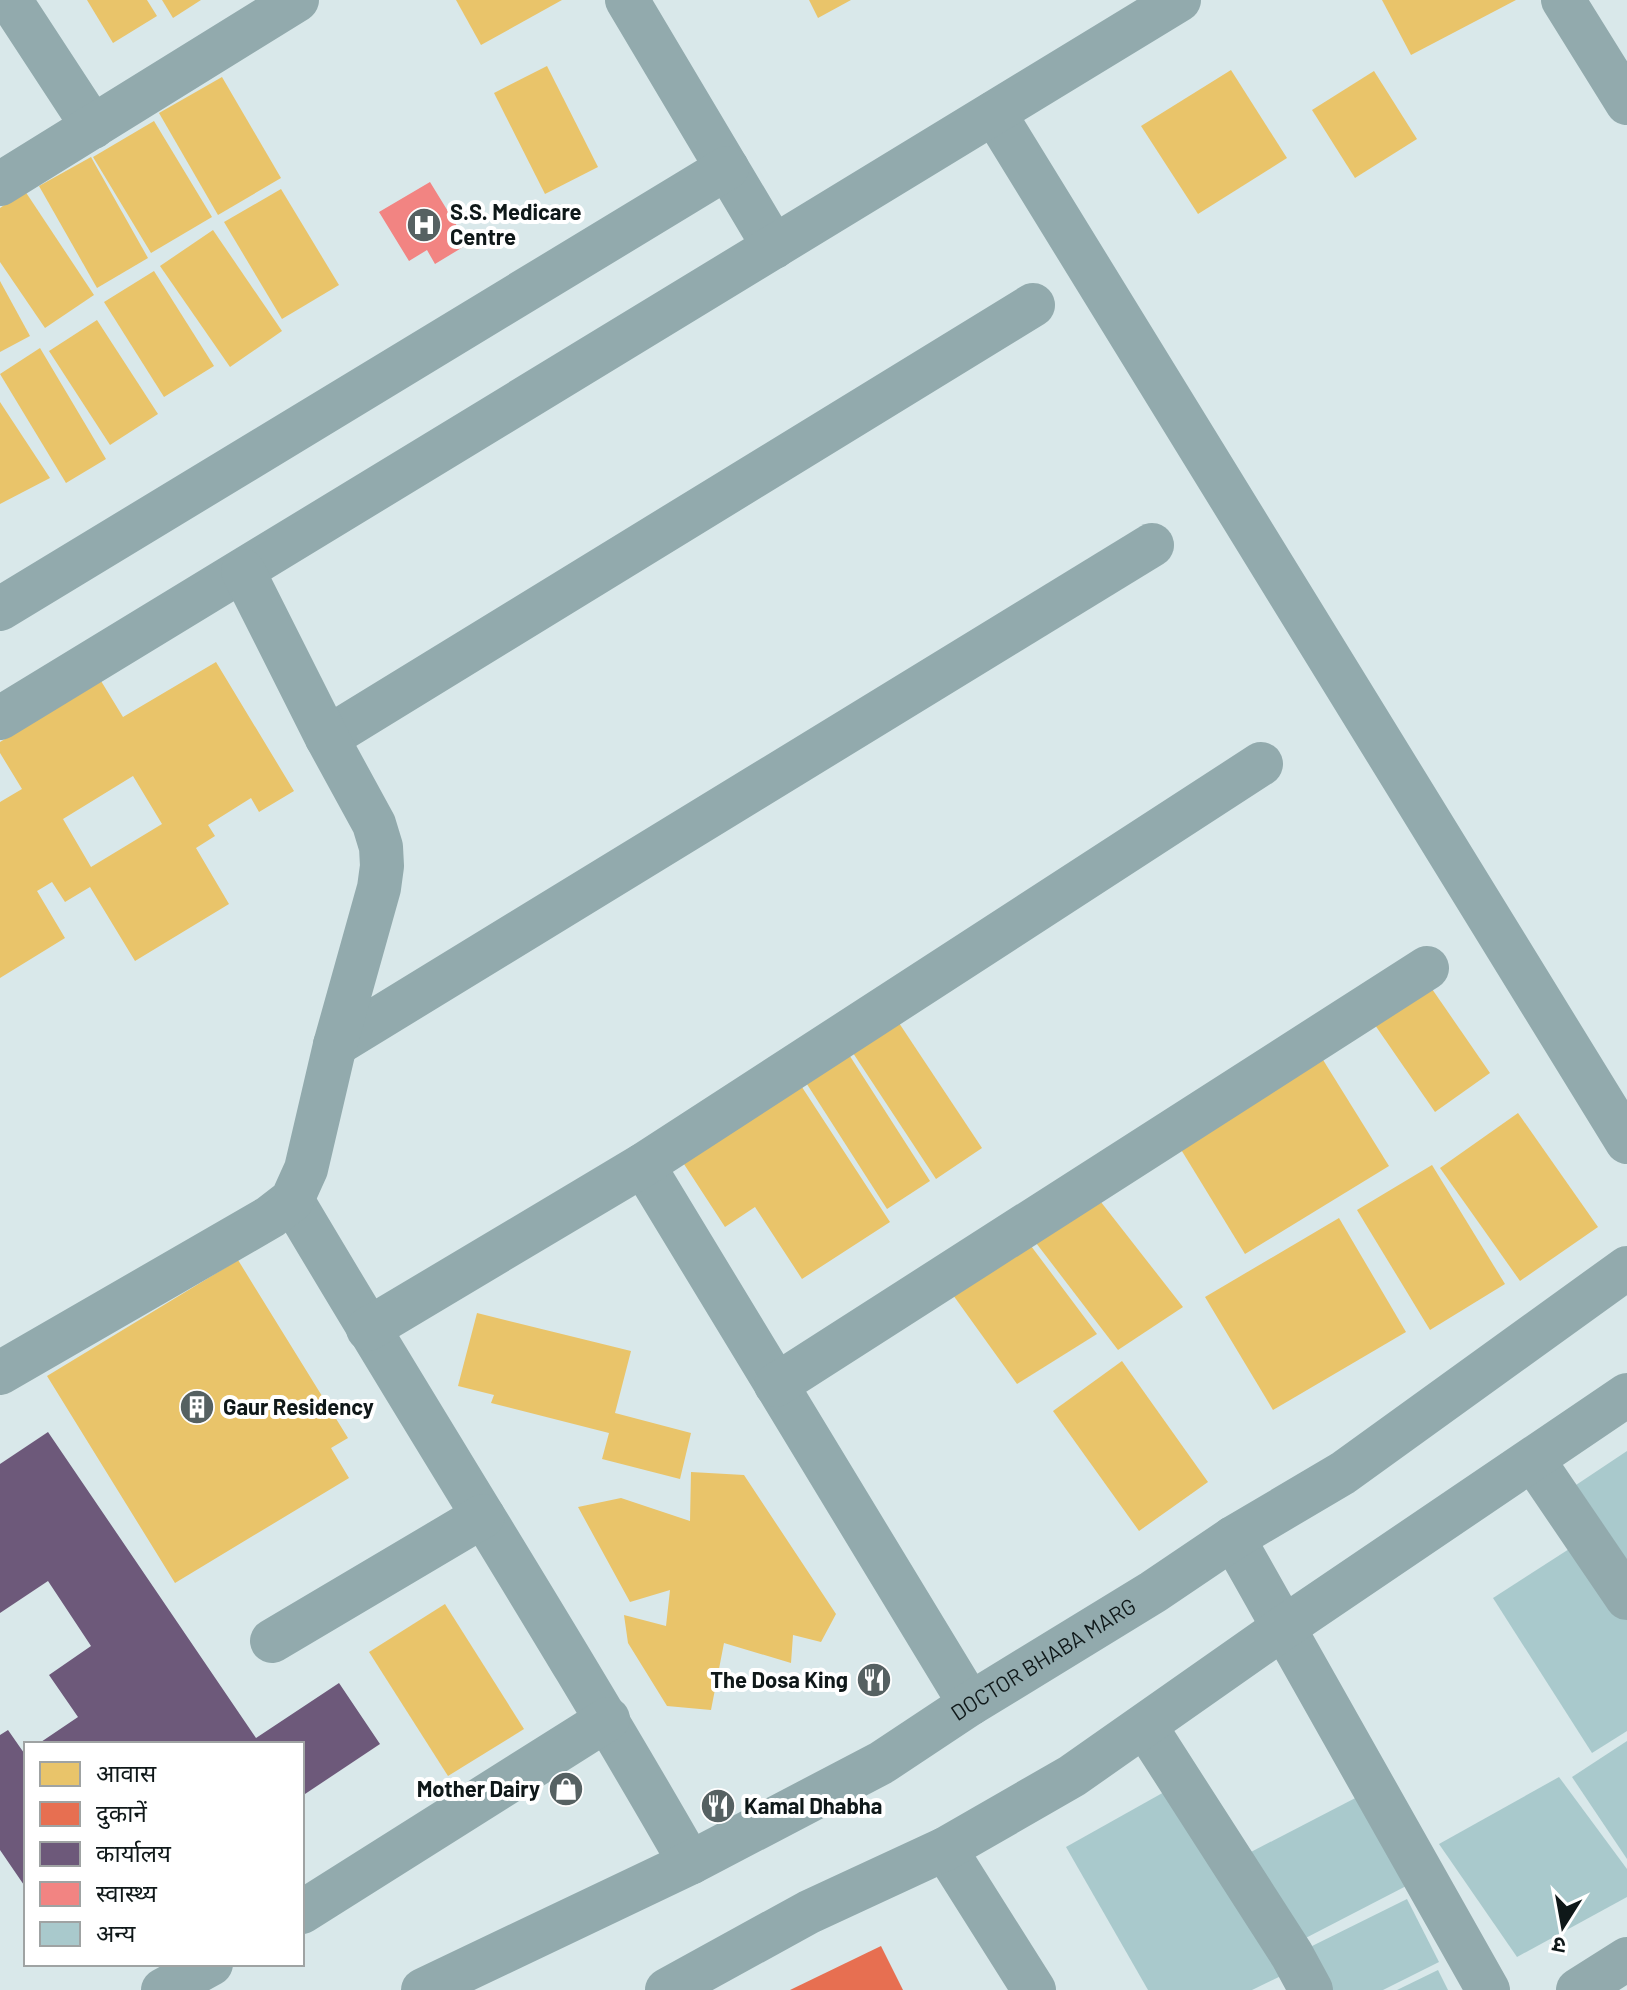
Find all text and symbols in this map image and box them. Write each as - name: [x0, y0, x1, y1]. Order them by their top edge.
- place label: S.S. Medicare Centre: [450, 198, 582, 249]
- hospital icon: S.S. Medicare Centre: [405, 206, 443, 244]
- building icon: Gaur Residency: [178, 1388, 216, 1426]
- place label: Gaur Residency: [223, 1393, 374, 1419]
- street label: DOCTOR BHABA MARG: [945, 1592, 1140, 1725]
- restaurant icon: The Dosa King: [855, 1661, 893, 1699]
- place label: The Dosa King: [710, 1666, 848, 1692]
- legend: [24, 1742, 304, 1966]
- text: आवास: [96, 1758, 157, 1787]
- shop icon: Mother Dairy: [547, 1770, 585, 1808]
- place label: Mother Dairy: [417, 1775, 540, 1801]
- restaurant icon: Kamal Dhabha: [699, 1787, 737, 1825]
- place label: Kamal Dhabha: [744, 1792, 882, 1818]
- text: दुकानें: [96, 1798, 147, 1829]
- text: कार्यालय: [96, 1838, 172, 1867]
- text: स्वास्थ्य: [96, 1878, 158, 1907]
- north arrow: [1523, 1886, 1603, 1966]
- text: अन्य: [96, 1918, 136, 1947]
- text: उ: [1549, 1932, 1568, 1961]

